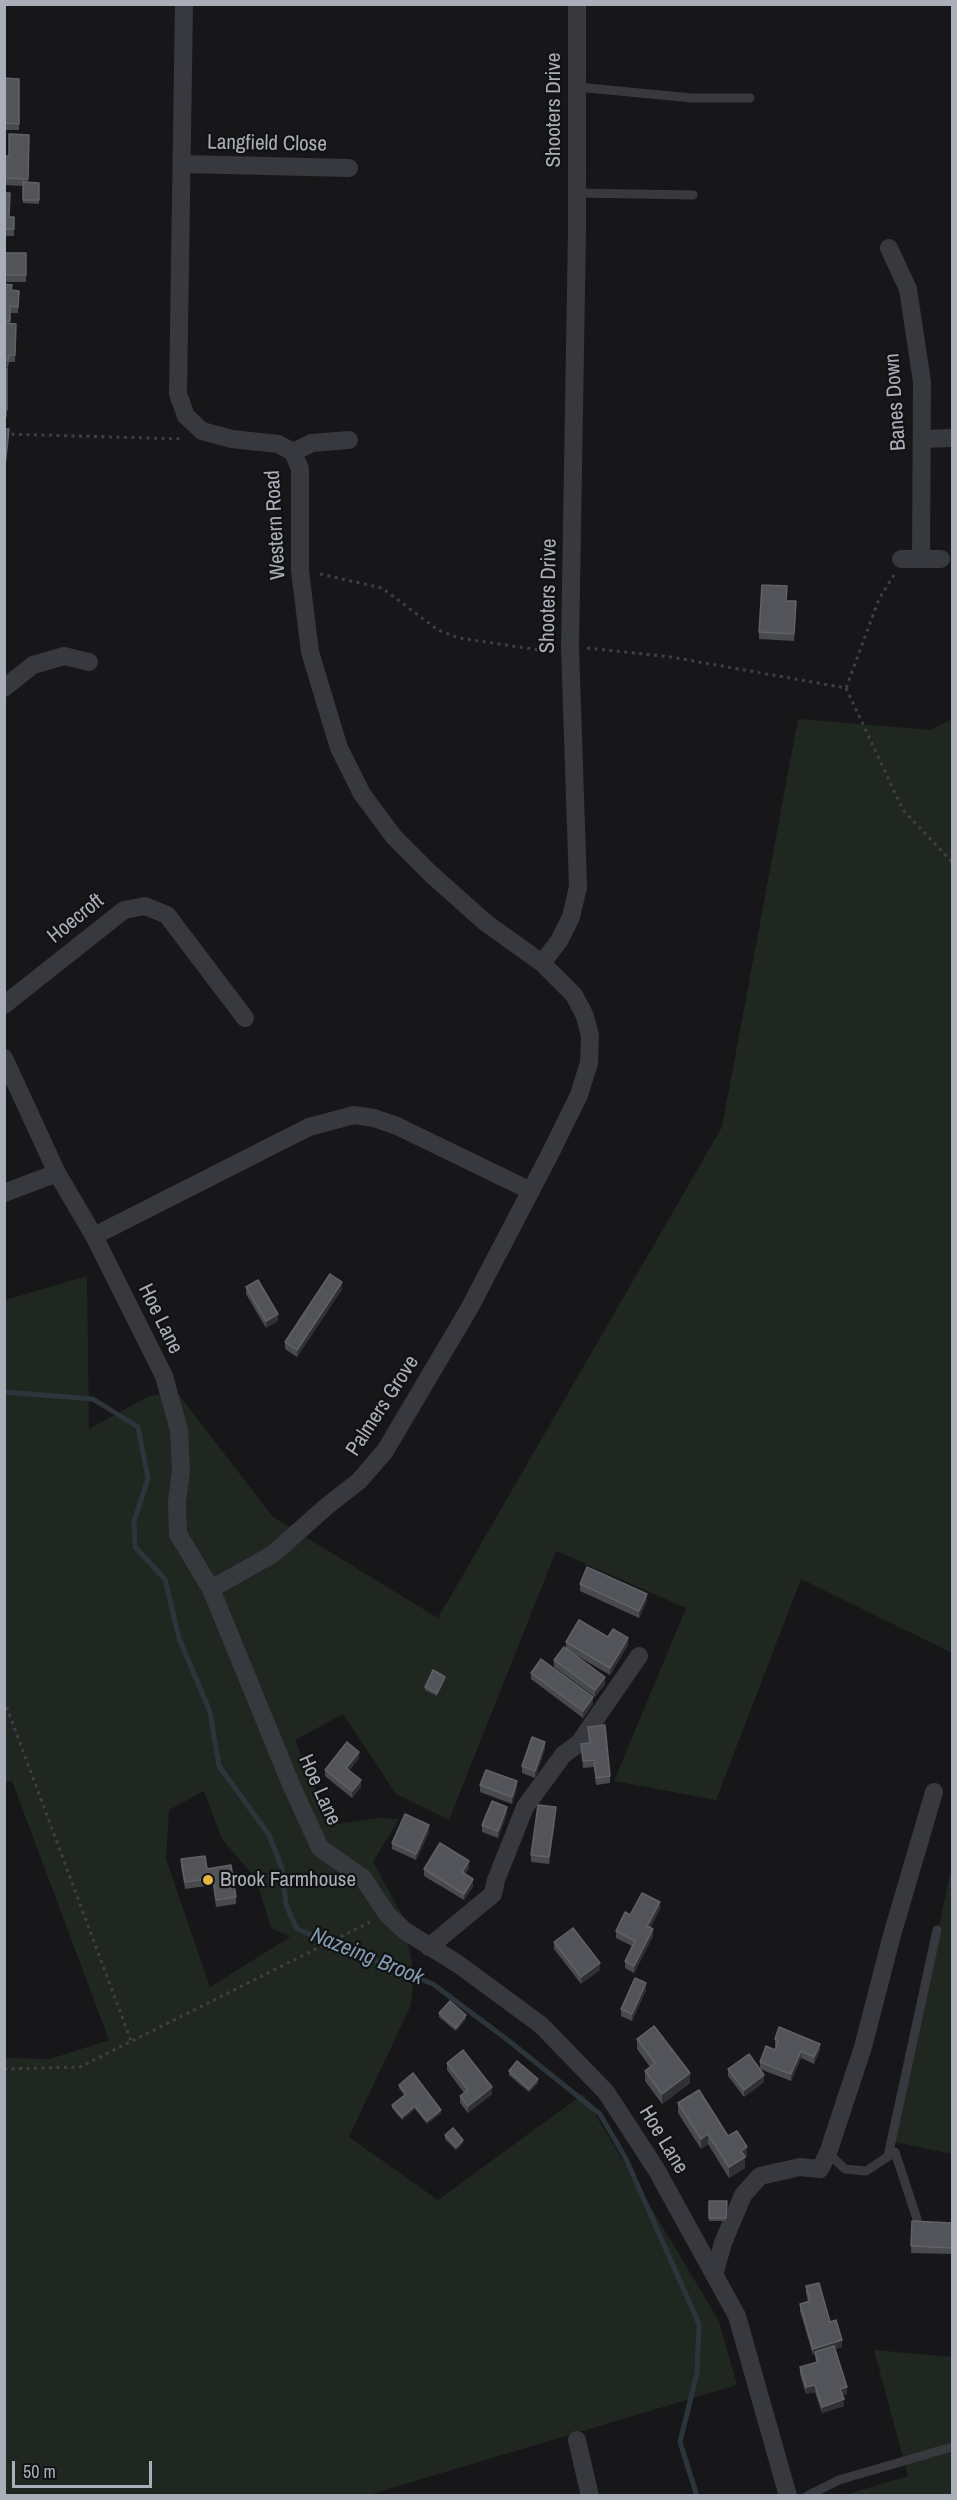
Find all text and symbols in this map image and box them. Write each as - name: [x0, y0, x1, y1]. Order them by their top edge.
- street label: Shooters Drive: [541, 53, 567, 167]
- street label: Langfield Close: [207, 130, 327, 158]
- street label: Banes Down: [880, 352, 912, 452]
- street label: Western Road: [261, 470, 291, 580]
- street label: Shooters Drive: [535, 538, 563, 654]
- street label: Hoecroft: [43, 889, 109, 949]
- street label: Hoe Lane: [132, 1280, 188, 1358]
- street label: Palmers Grove: [341, 1351, 425, 1461]
- street label: Hoe Lane: [292, 1751, 346, 1829]
- place label: Brook Farmhouse: [220, 1867, 356, 1893]
- marker: Brook Farmhouse: [201, 1873, 215, 1887]
- water label: Nazeing Brook: [307, 1922, 427, 1992]
- street label: Hoe Lane: [633, 2102, 693, 2178]
- scale bar: [15, 2449, 154, 2487]
- text: 50 m: [23, 2459, 56, 2484]

